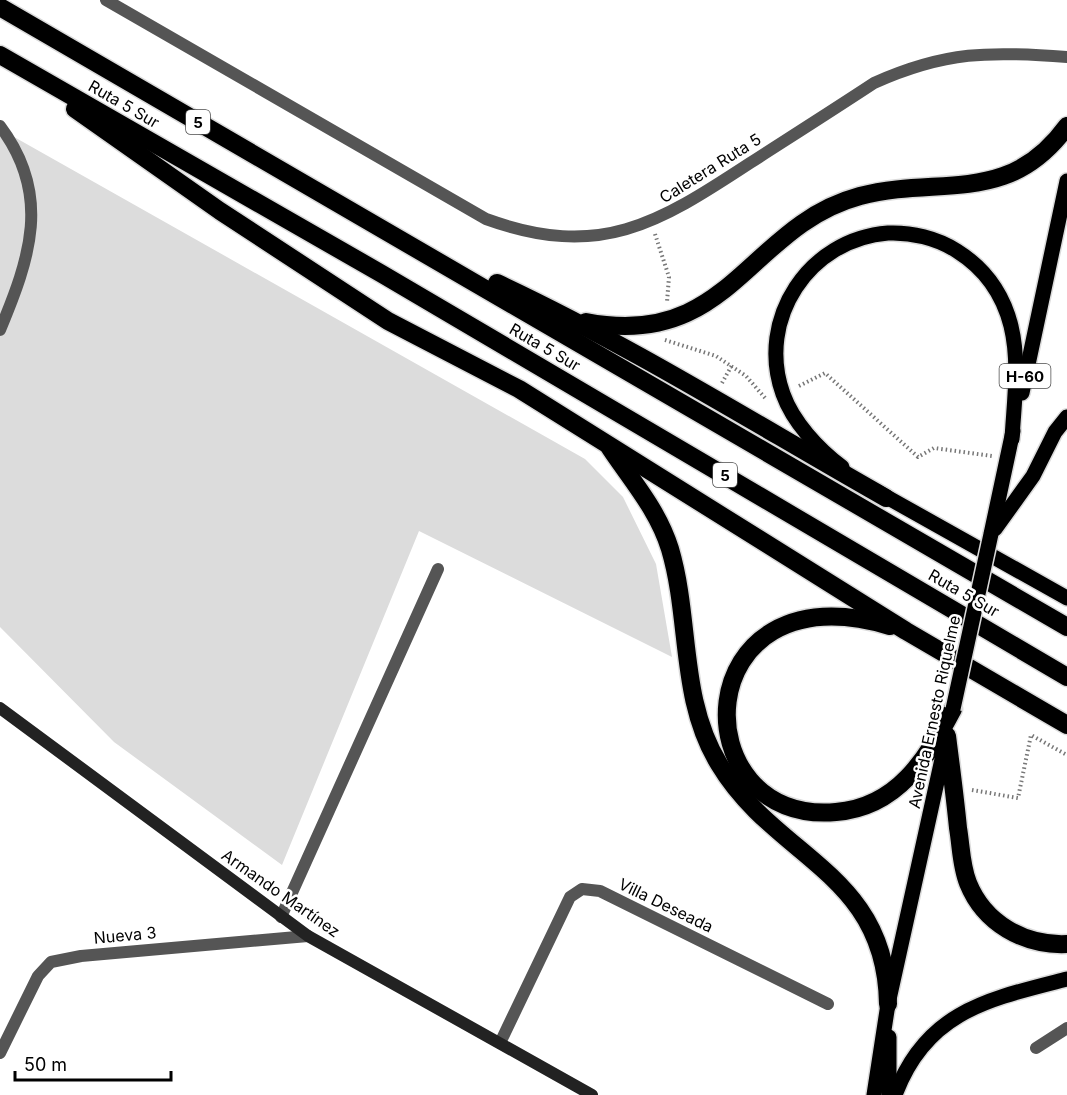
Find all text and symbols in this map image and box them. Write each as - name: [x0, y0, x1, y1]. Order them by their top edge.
- street label: Ruta 5 Sur: [85, 76, 163, 132]
- road number: 5: [186, 110, 210, 134]
- street label: Caletera Ruta 5: [655, 129, 765, 207]
- street label: Ruta 5 Sur: [506, 319, 584, 375]
- road number: H-60: [1000, 364, 1050, 388]
- road number: 5: [713, 463, 737, 487]
- street label: Ruta 5 Sur: [925, 565, 1003, 621]
- street label: Avenida Ernesto Riquelme: [904, 614, 964, 810]
- street label: Armando Martínez: [218, 845, 344, 941]
- street label: Villa Deseada: [615, 873, 717, 937]
- street label: Nueva 3: [93, 922, 157, 948]
- scale bar: [15, 1044, 171, 1082]
- text: 50 m: [24, 1054, 67, 1075]

